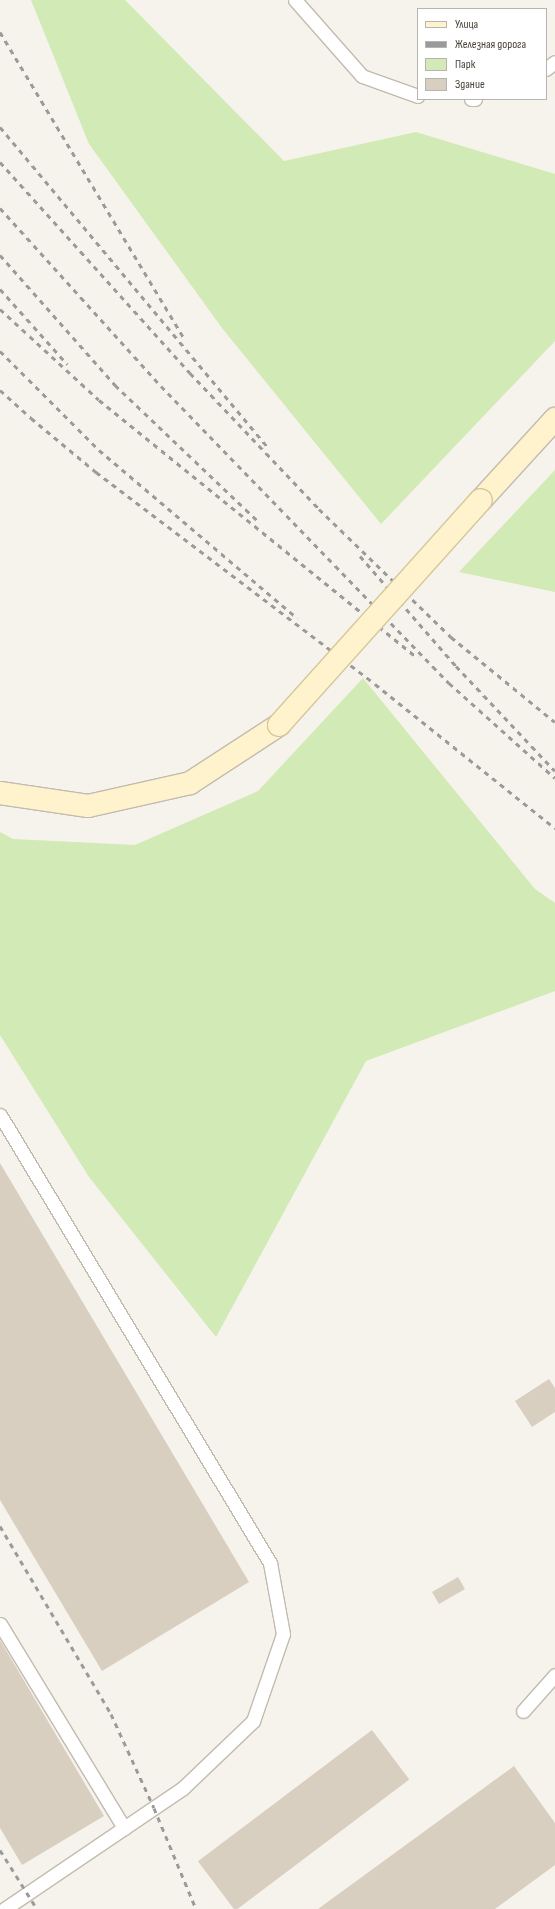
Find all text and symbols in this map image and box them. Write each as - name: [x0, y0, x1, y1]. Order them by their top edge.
- legend: [417, 8, 547, 100]
- text: Улица: [455, 17, 478, 32]
- text: Железная дорога: [455, 37, 526, 52]
- text: Парк: [455, 57, 475, 72]
- text: Здание: [455, 77, 485, 92]

